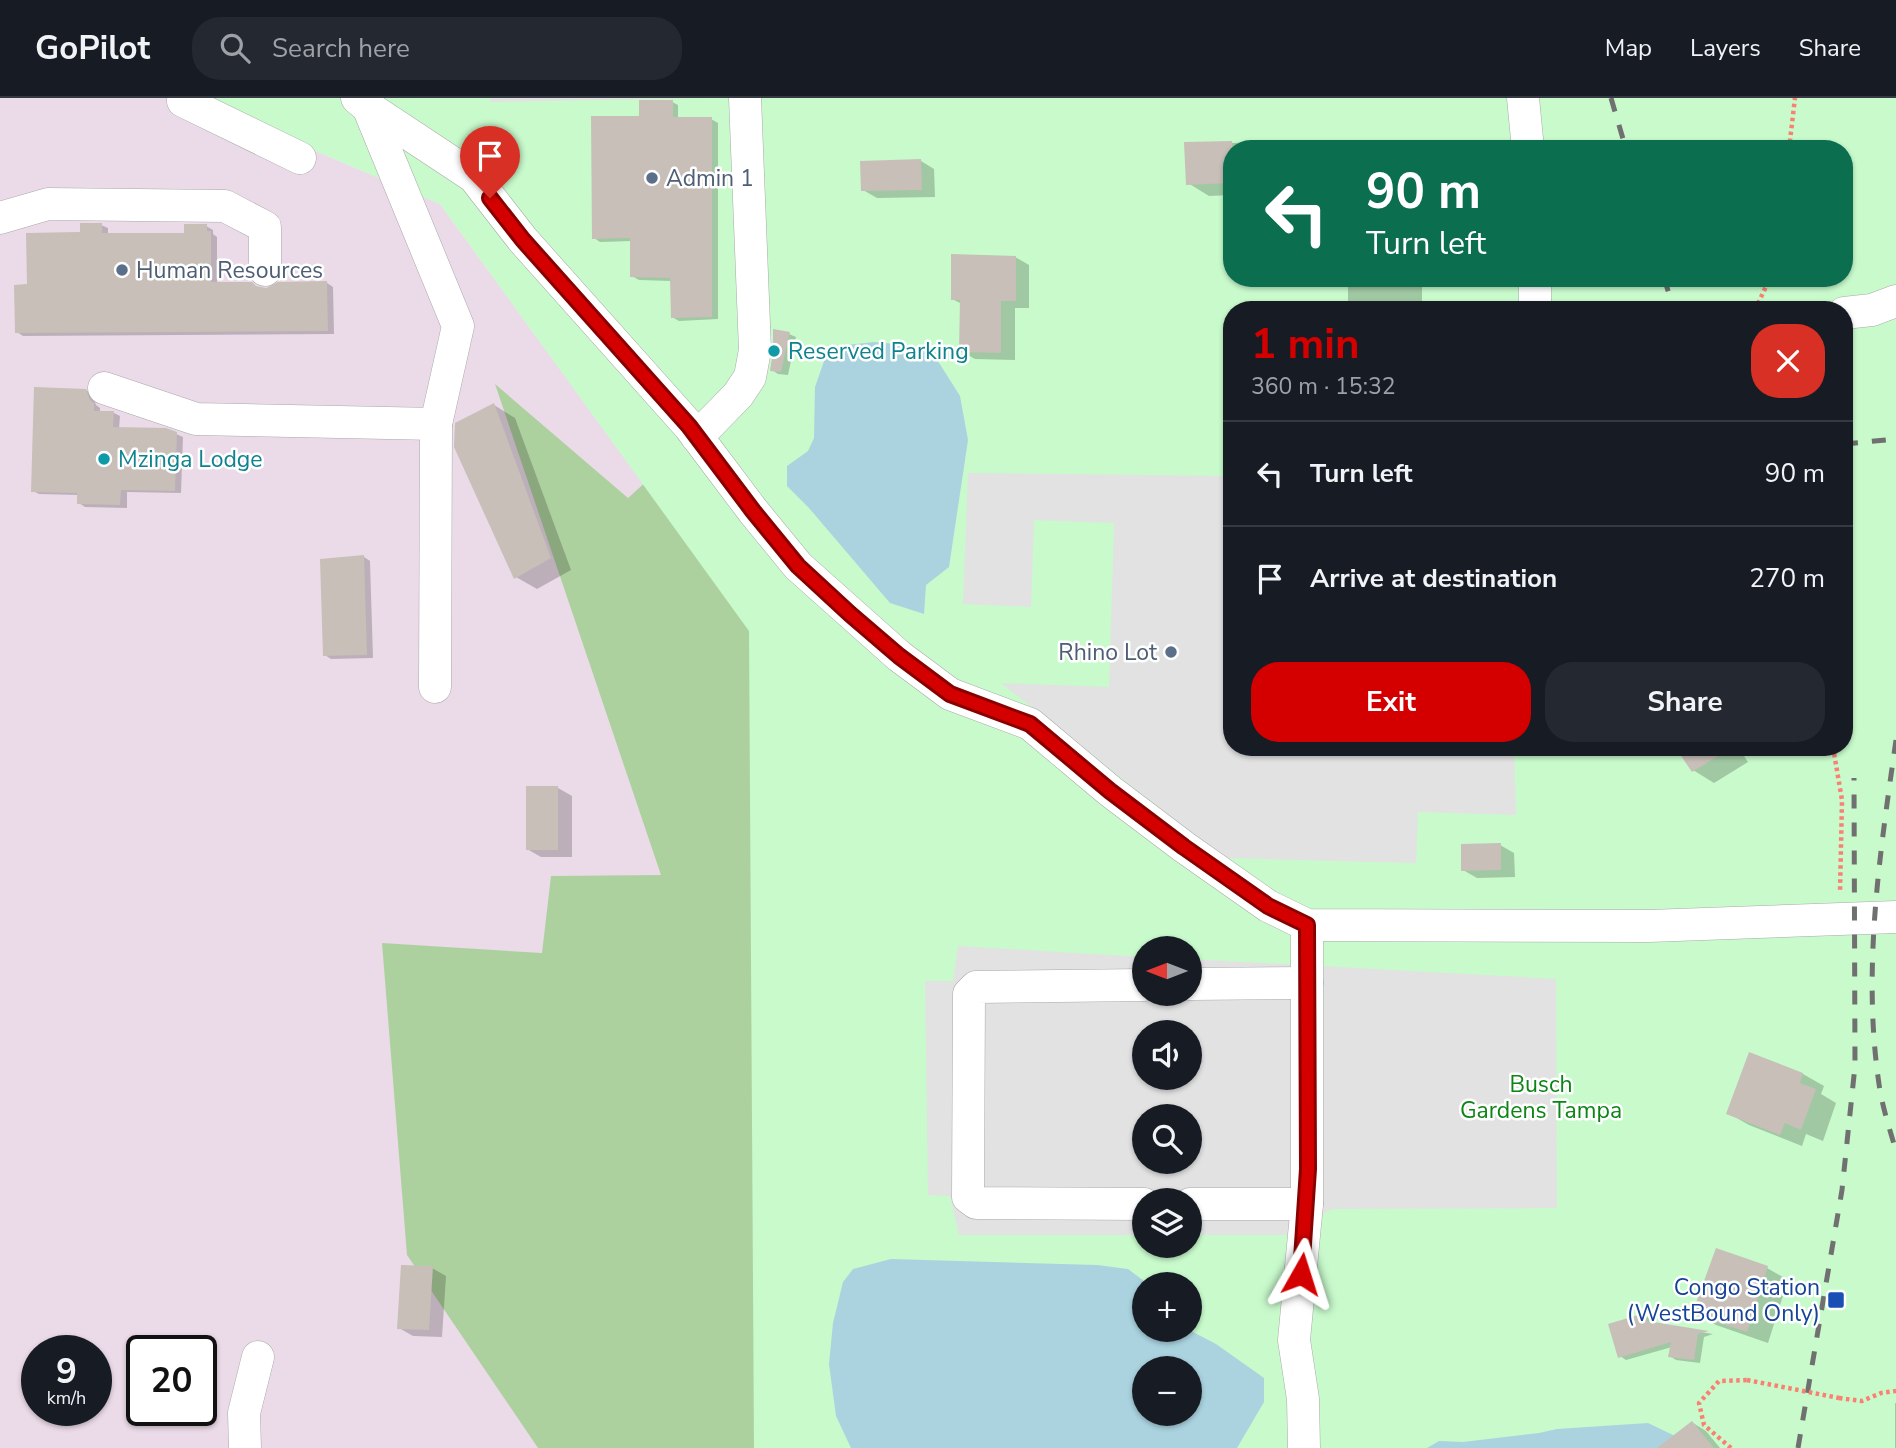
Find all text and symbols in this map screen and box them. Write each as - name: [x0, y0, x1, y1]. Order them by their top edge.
- search box: [192, 17, 682, 80]
- text: GoPilot: [35, 26, 150, 71]
- icon: search: [216, 29, 254, 67]
- text: Search here: [272, 31, 410, 66]
- text: Map: [1605, 32, 1652, 64]
- text: Layers: [1690, 32, 1761, 64]
- text: Share: [1799, 32, 1861, 64]
- pin: [460, 126, 520, 198]
- icon: arrive: [471, 137, 509, 175]
- text: 90 m: [1366, 158, 1481, 225]
- place label: Admin 1: [666, 163, 754, 194]
- icon: left: [1251, 168, 1342, 259]
- marker: Admin 1: [644, 170, 660, 186]
- text: Turn left: [1366, 222, 1486, 265]
- place label: Human Resources: [136, 255, 323, 286]
- marker: Human Resources: [114, 262, 130, 278]
- text: 1 min: [1251, 316, 1360, 373]
- button: close: [1751, 324, 1825, 398]
- place label: Reserved Parking: [788, 336, 969, 367]
- marker: Reserved Parking: [766, 343, 782, 359]
- text: 360 m · 15:32: [1251, 371, 1396, 402]
- place label: Mzinga Lodge: [118, 444, 263, 475]
- marker: Mzinga Lodge: [96, 451, 112, 467]
- icon: left: [1251, 455, 1289, 493]
- text: Turn left: [1310, 456, 1413, 491]
- text: 90 m: [1765, 456, 1825, 491]
- icon: arrive: [1251, 560, 1289, 598]
- text: Arrive at destination: [1310, 561, 1557, 596]
- text: 270 m: [1749, 561, 1825, 596]
- place label: Rhino Lot: [1058, 637, 1158, 668]
- marker: Rhino Lot: [1163, 644, 1179, 660]
- button: Exit: [1251, 662, 1531, 742]
- button: Share: [1545, 662, 1825, 742]
- north arrow: [1132, 936, 1202, 1006]
- map controls: [1132, 936, 1202, 1426]
- button: sound: [1132, 1020, 1202, 1090]
- park label: Busch Gardens Tampa: [1460, 1069, 1622, 1126]
- button: search: [1132, 1104, 1202, 1174]
- button: layers: [1132, 1188, 1202, 1258]
- position arrow: [1264, 1237, 1338, 1311]
- button: +: [1132, 1272, 1202, 1342]
- place label: Congo Station (WestBound Only): [1627, 1272, 1820, 1329]
- marker: Congo Station (WestBound Only): [1826, 1290, 1846, 1310]
- speed limit sign: 20: [126, 1335, 217, 1426]
- text: 9: [56, 1348, 77, 1395]
- button: −: [1132, 1356, 1202, 1426]
- text: km/h: [47, 1386, 86, 1410]

